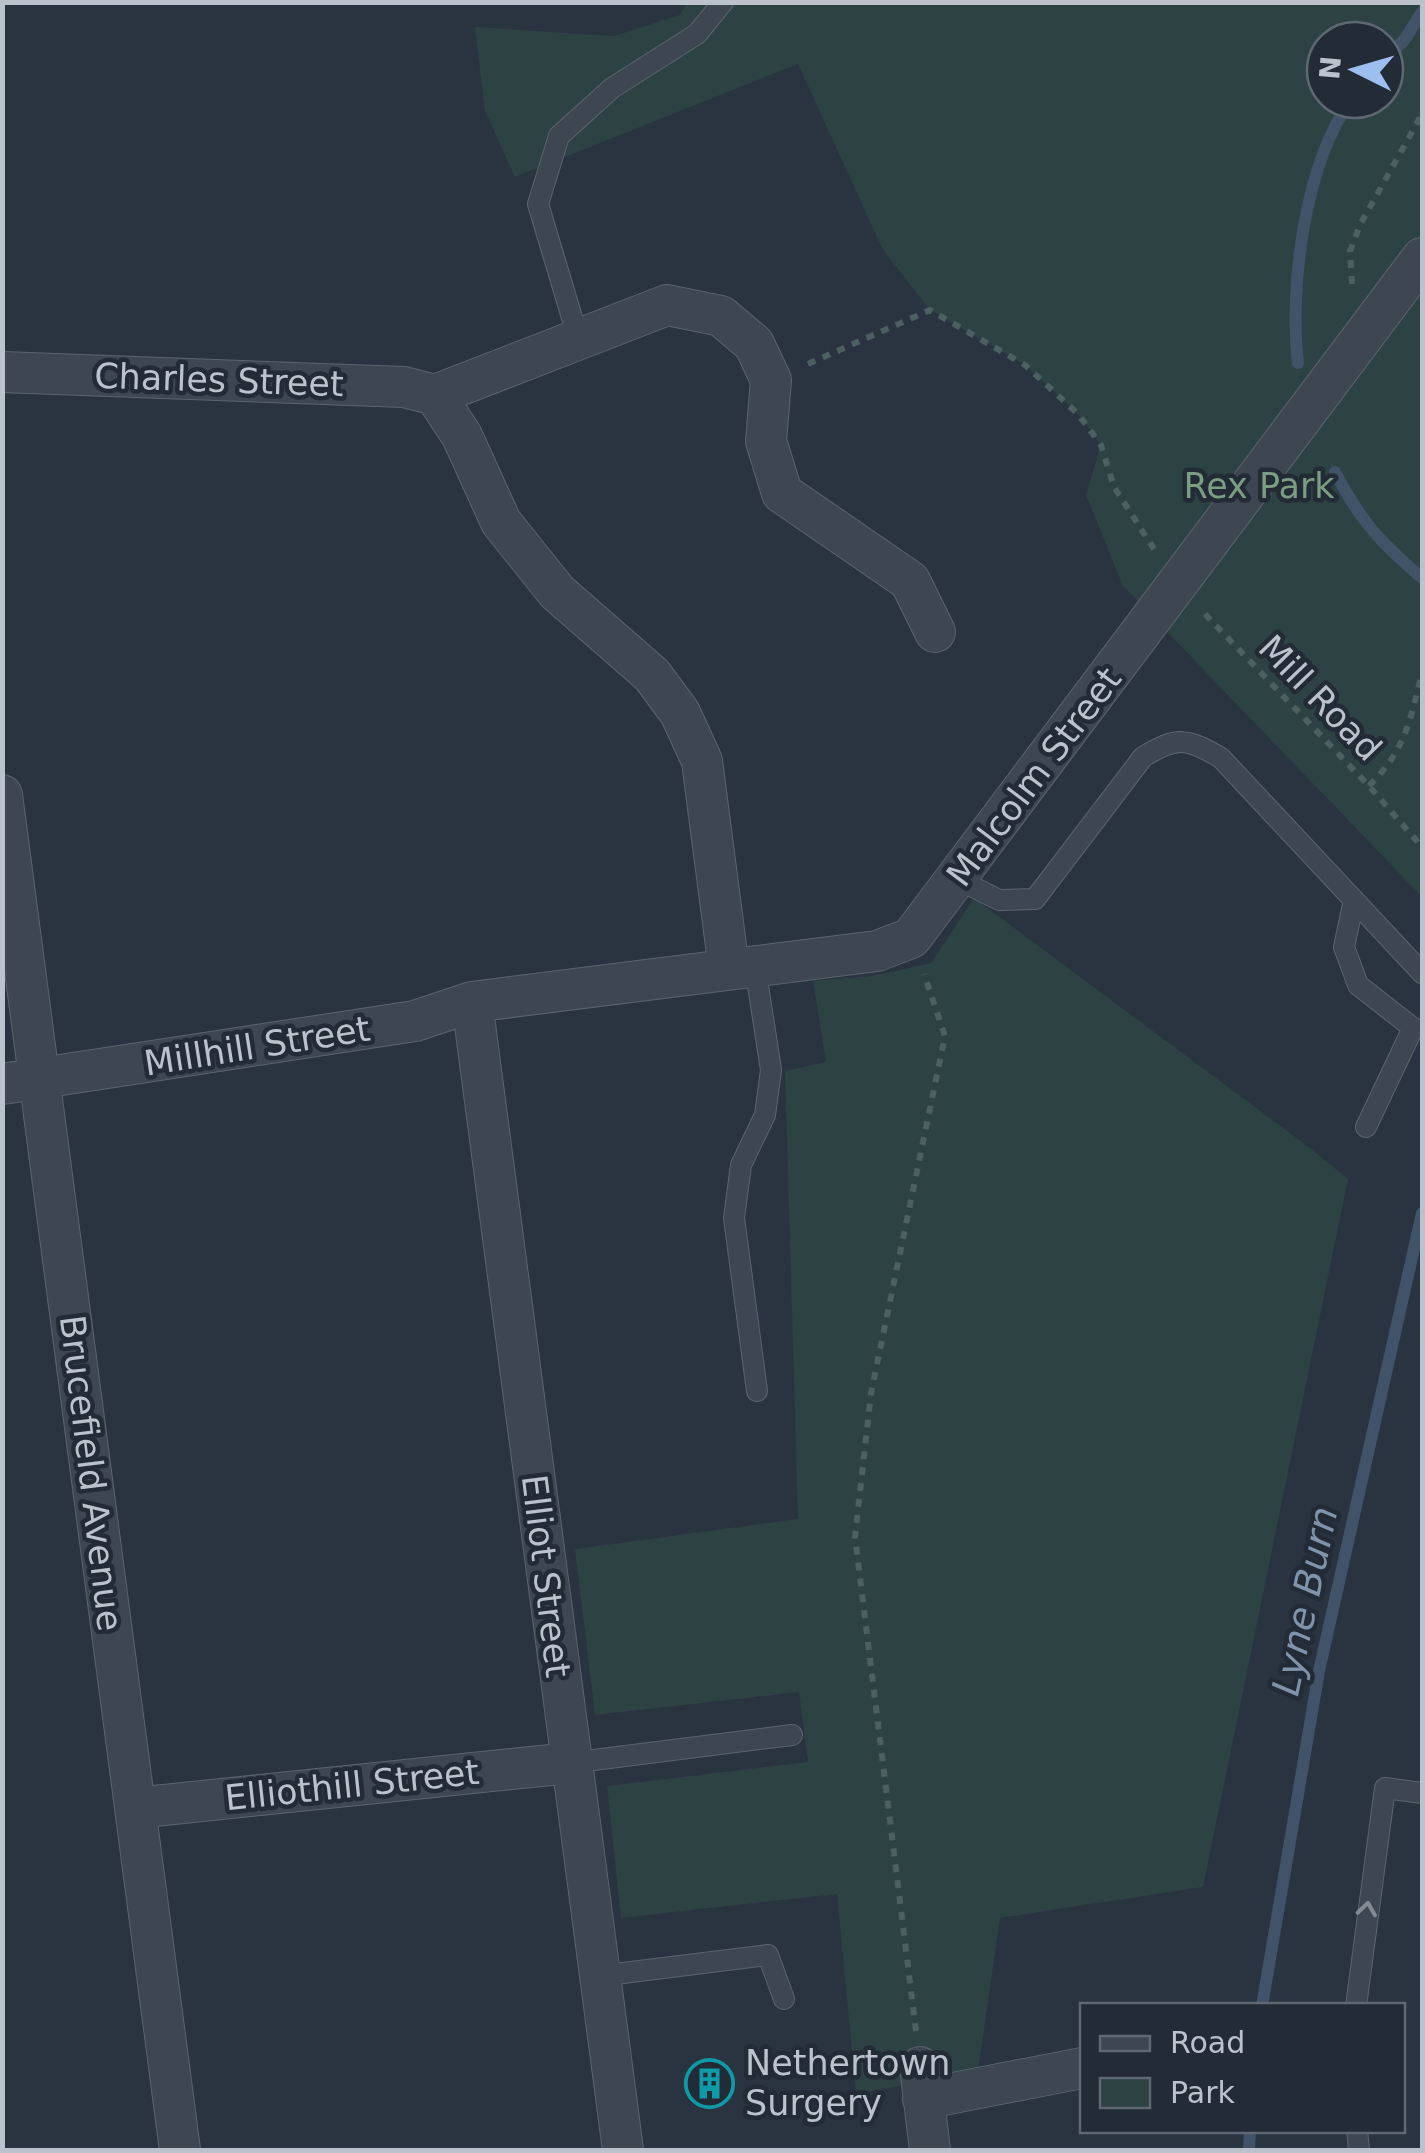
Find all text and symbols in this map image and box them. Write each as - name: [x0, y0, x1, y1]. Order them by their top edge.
- north arrow: [1305, 20, 1405, 120]
- text: N: [1313, 55, 1348, 81]
- street label: Charles Street: [94, 356, 344, 404]
- park label: Rex Park: [1183, 466, 1335, 506]
- street label: Mill Road: [1251, 627, 1389, 769]
- street label: Malcolm Street: [939, 660, 1129, 894]
- street label: Millhill Street: [141, 1008, 373, 1084]
- street label: Brucefield Avenue: [52, 1313, 130, 1633]
- street label: Elliot Street: [514, 1472, 578, 1680]
- water label: Lyne Burn: [1264, 1503, 1346, 1699]
- street label: Elliothill Street: [223, 1752, 481, 1818]
- one-way arrow: [1356, 1900, 1377, 1917]
- legend: [1080, 2003, 1405, 2133]
- text: Road: [1170, 2025, 1245, 2060]
- place label: Nethertown Surgery: [745, 2043, 951, 2123]
- building icon: Nethertown Surgery: [684, 2057, 736, 2109]
- text: Park: [1170, 2075, 1235, 2110]

